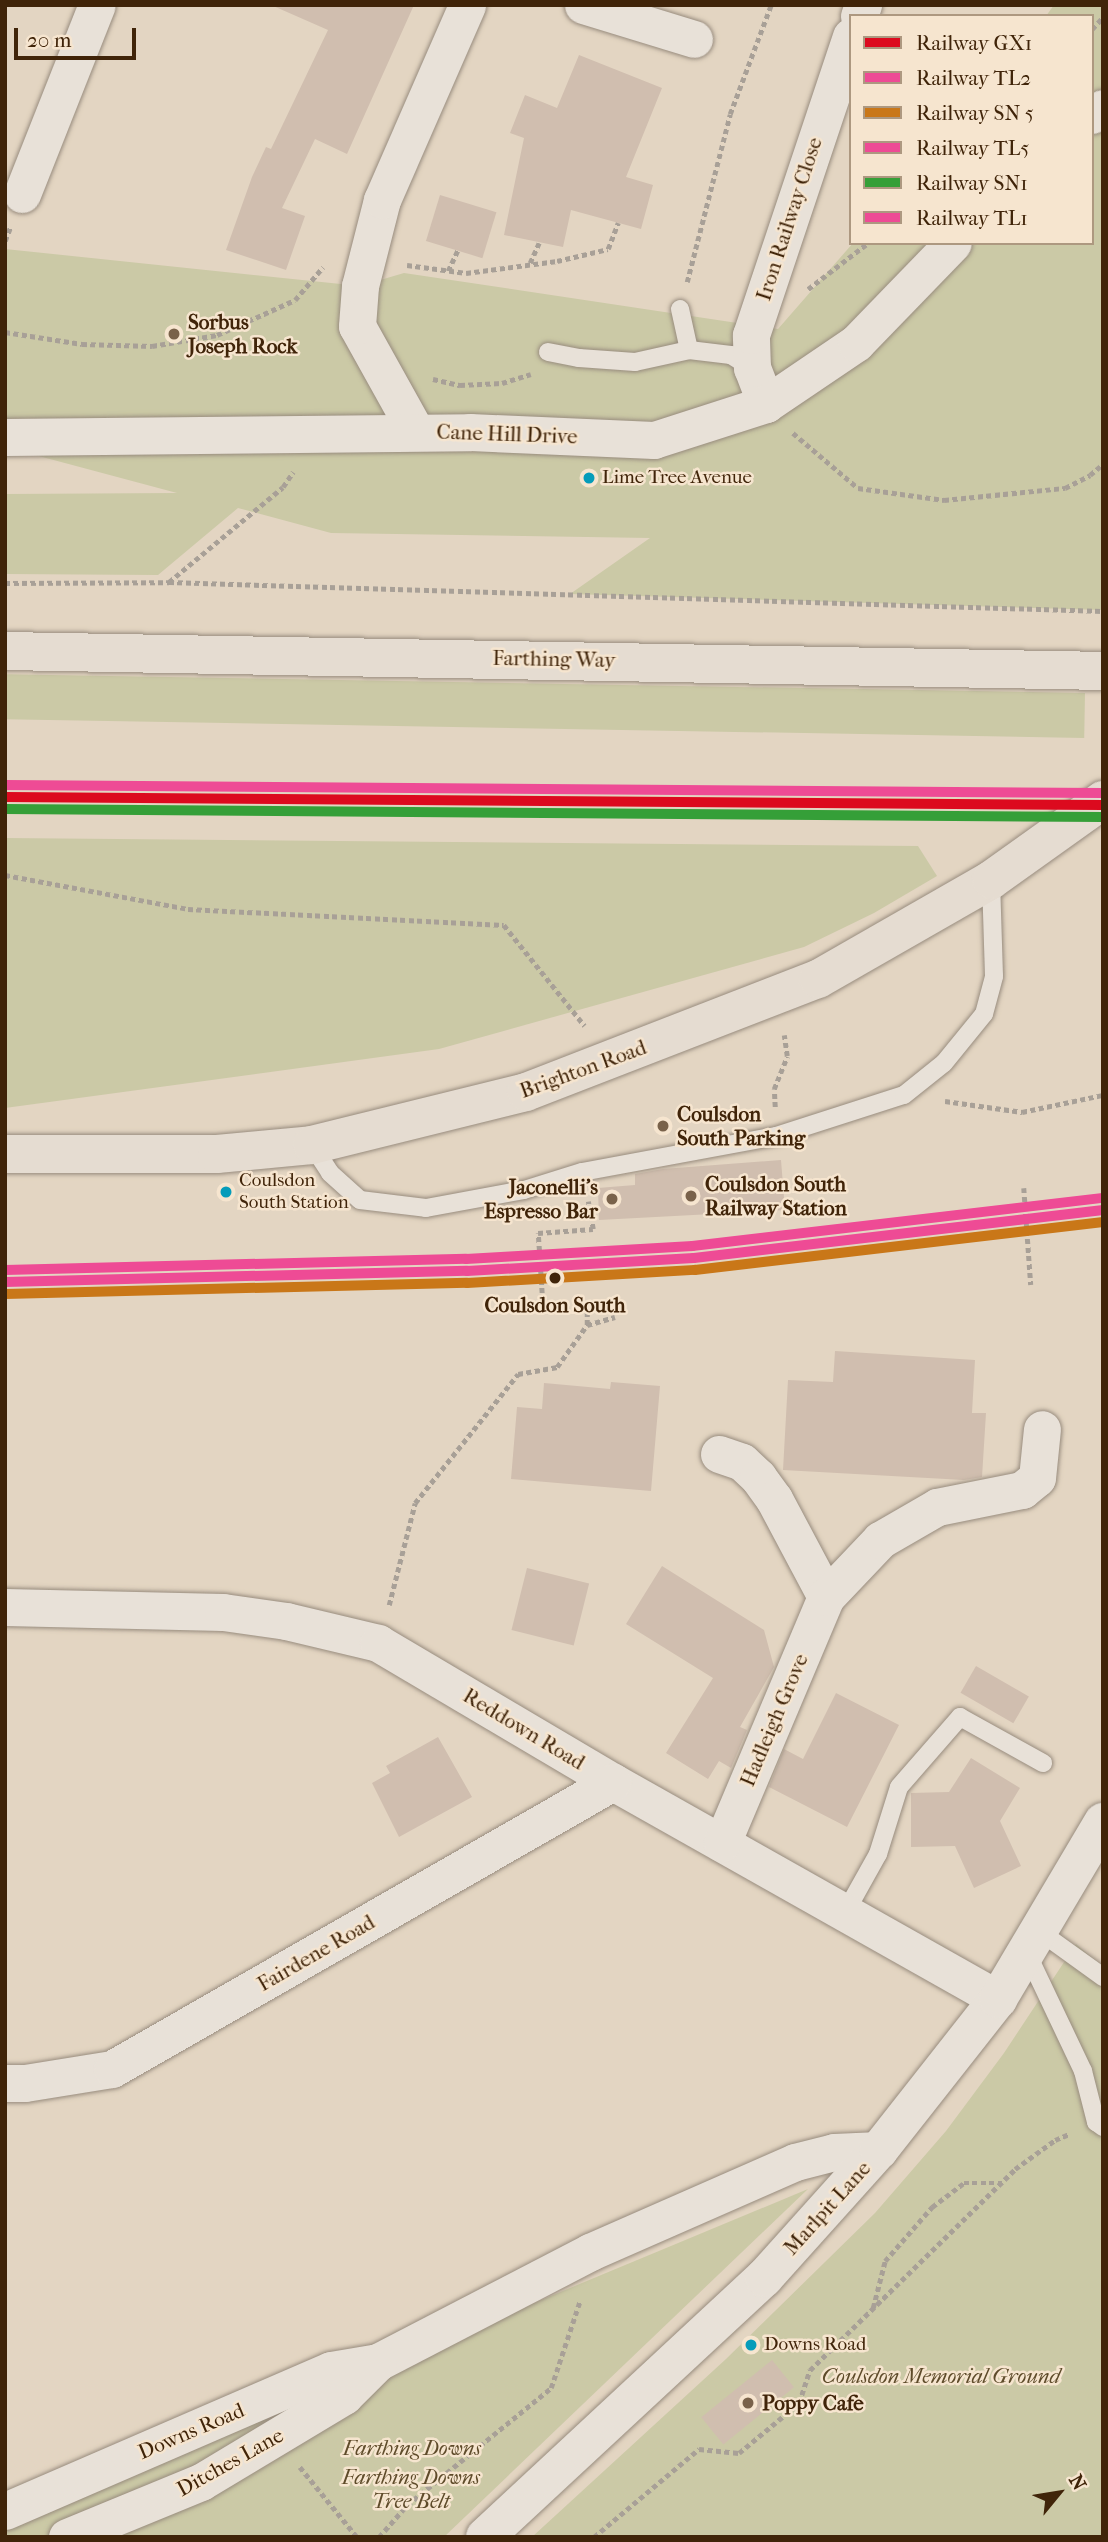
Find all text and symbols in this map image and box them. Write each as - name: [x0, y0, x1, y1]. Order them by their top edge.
- scale bar: [18, 14, 140, 58]
- legend: [849, 14, 1094, 245]
- text: 20 m: [27, 28, 71, 52]
- text: Railway GX1: [916, 31, 1032, 55]
- text: Railway TL2: [916, 66, 1031, 90]
- text: Railway SN 5: [916, 101, 1034, 125]
- street label: Iron Railway Close: [751, 134, 827, 304]
- text: Railway TL5: [916, 136, 1029, 160]
- text: Railway SN1: [916, 171, 1028, 195]
- text: Railway TL1: [916, 206, 1028, 230]
- place label: Sorbus Joseph Rock: [188, 309, 297, 359]
- marker: Sorbus Joseph Rock: [166, 326, 182, 342]
- street label: Cane Hill Drive: [436, 419, 578, 449]
- place label: Lime Tree Avenue: [602, 467, 752, 489]
- marker: Lime Tree Avenue: [582, 471, 596, 485]
- street label: Farthing Way: [492, 645, 616, 673]
- street label: Brighton Road: [516, 1034, 650, 1104]
- place label: Coulsdon South Parking: [677, 1101, 805, 1151]
- marker: Coulsdon South Parking: [655, 1118, 671, 1134]
- place label: Coulsdon South Station: [239, 1170, 349, 1214]
- place label: Coulsdon South Railway Station: [705, 1171, 847, 1221]
- place label: Jaconelli's Espresso Bar: [484, 1174, 598, 1224]
- marker: Coulsdon South Station: [219, 1185, 233, 1199]
- marker: Coulsdon South Railway Station: [683, 1188, 699, 1204]
- marker: Jaconelli's Espresso Bar: [604, 1191, 620, 1207]
- marker: Coulsdon South: [544, 1267, 566, 1289]
- place label: Coulsdon South: [484, 1292, 626, 1318]
- street label: Hadleigh Grove: [735, 1650, 813, 1790]
- street label: Reddown Road: [459, 1683, 589, 1775]
- street label: Fairdene Road: [253, 1909, 379, 1997]
- street label: Marlpit Lane: [778, 2156, 876, 2260]
- place label: Downs Road: [764, 2334, 866, 2356]
- marker: Downs Road: [744, 2338, 758, 2352]
- park label: Coulsdon Memorial Ground: [822, 2363, 1060, 2389]
- place label: Poppy Cafe: [762, 2390, 864, 2416]
- marker: Poppy Cafe: [740, 2395, 756, 2411]
- street label: Downs Road: [134, 2397, 248, 2465]
- street label: Ditches Lane: [172, 2422, 288, 2502]
- park label: Farthing Downs: [343, 2435, 481, 2461]
- north arrow: [1024, 2458, 1094, 2528]
- park label: Farthing Downs Tree Belt: [342, 2464, 480, 2514]
- text: N: [1064, 2471, 1090, 2494]

